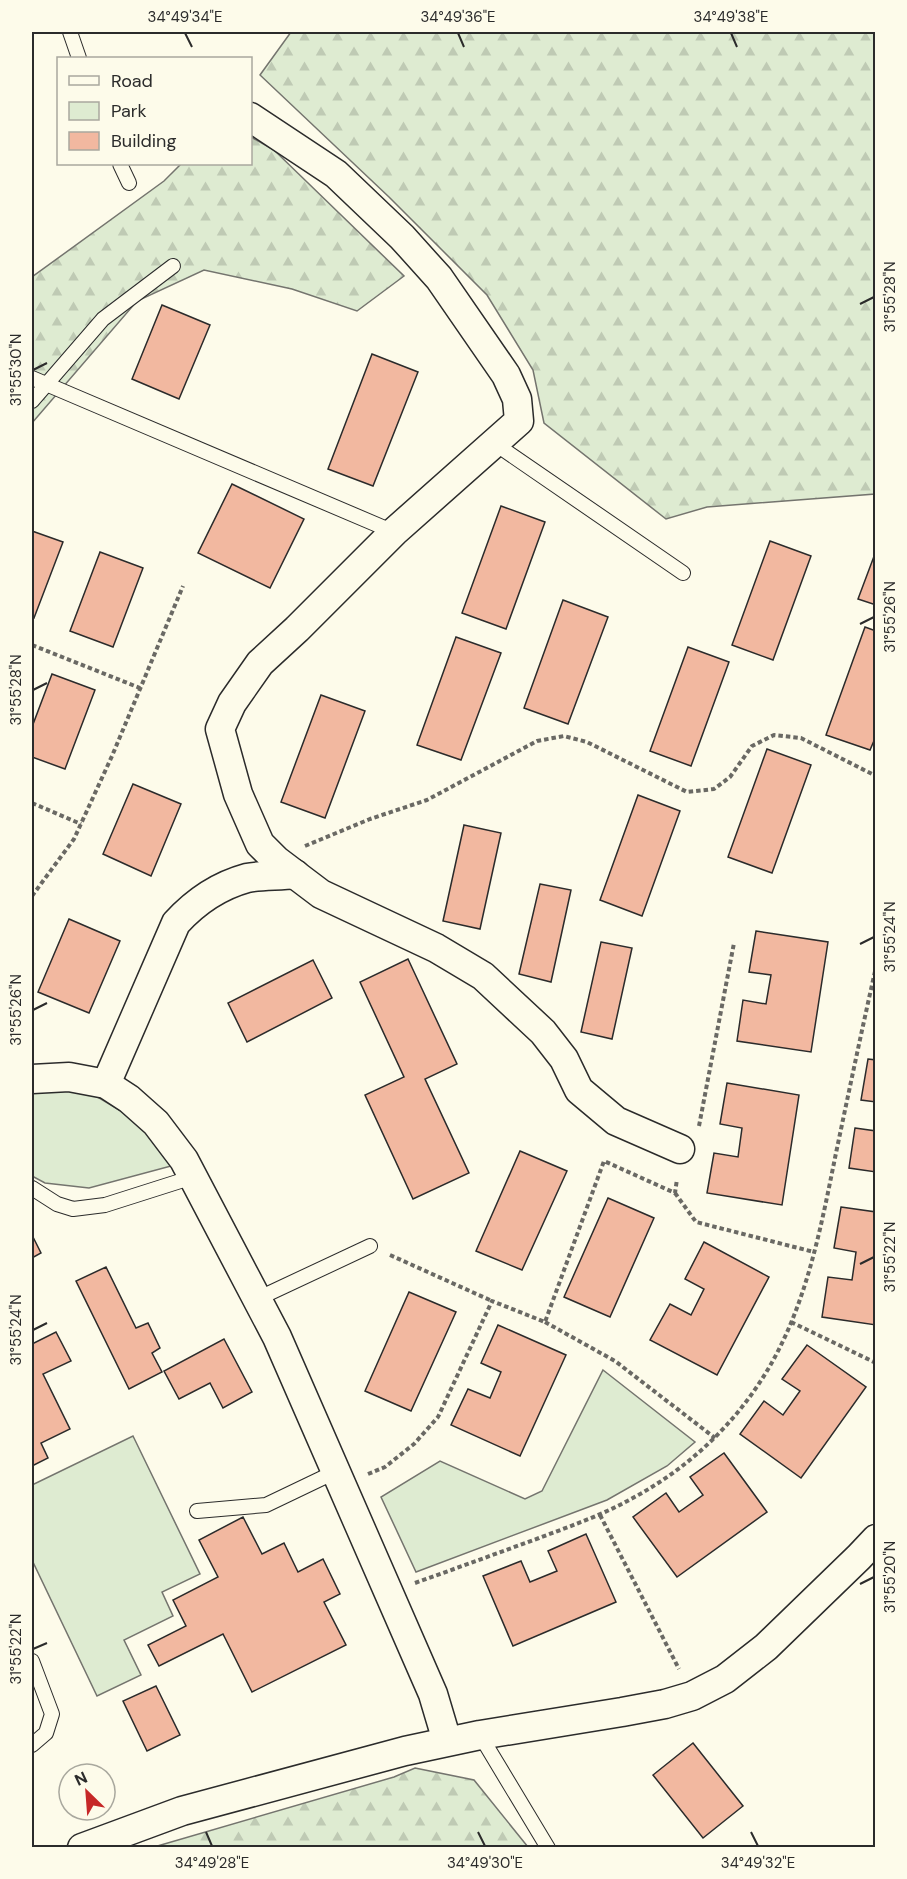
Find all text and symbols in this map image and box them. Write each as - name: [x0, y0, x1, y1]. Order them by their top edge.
- text: 34°49'34"E: [148, 7, 222, 27]
- text: 34°49'36"E: [420, 7, 496, 27]
- text: 34°49'38"E: [694, 7, 768, 27]
- legend: [57, 57, 252, 165]
- text: Road: [111, 69, 153, 93]
- text: Park: [111, 99, 147, 123]
- text: Building: [111, 129, 176, 153]
- text: 31°55'28"N: [880, 261, 900, 333]
- text: 31°55'30"N: [6, 334, 26, 406]
- text: 31°55'26"N: [880, 581, 900, 653]
- text: 31°55'28"N: [6, 654, 26, 726]
- text: 31°55'24"N: [880, 901, 900, 973]
- text: 31°55'26"N: [6, 974, 26, 1046]
- text: 31°55'22"N: [880, 1222, 900, 1292]
- text: 31°55'24"N: [6, 1294, 26, 1366]
- text: 31°55'20"N: [880, 1541, 900, 1613]
- text: 31°55'22"N: [6, 1614, 26, 1684]
- north arrow: [57, 1762, 117, 1822]
- text: N: [71, 1767, 91, 1791]
- text: 34°49'28"E: [175, 1853, 249, 1873]
- text: 34°49'30"E: [447, 1853, 523, 1873]
- text: 34°49'32"E: [721, 1853, 795, 1873]

